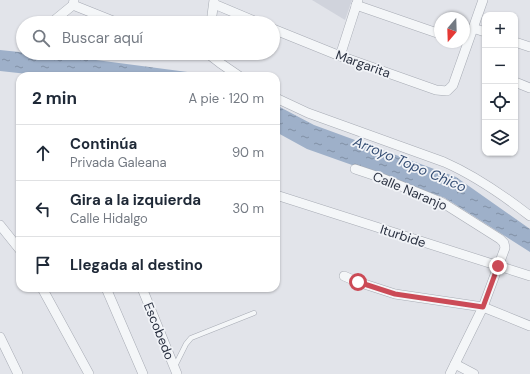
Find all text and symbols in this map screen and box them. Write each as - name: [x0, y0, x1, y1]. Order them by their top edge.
- north arrow: [434, 12, 470, 48]
- map controls: [482, 12, 518, 156]
- button: +: [482, 12, 518, 48]
- search box: [16, 16, 280, 60]
- icon: search: [30, 27, 52, 49]
- text: Buscar aquí: [62, 28, 143, 48]
- street label: Margarita: [333, 46, 393, 82]
- button: −: [482, 48, 518, 84]
- button: locate: [482, 84, 518, 120]
- text: 2 min: [32, 87, 77, 109]
- text: A pie · 120 m: [188, 90, 264, 107]
- button: layers: [482, 120, 518, 156]
- water label: Arroyo Topo Chico: [350, 132, 469, 196]
- text: Continúa: [70, 134, 137, 154]
- icon: ahead: [32, 142, 54, 164]
- text: 90 m: [232, 144, 264, 161]
- text: Privada Galeana: [70, 154, 167, 171]
- street label: Calle Naranjo: [370, 168, 450, 214]
- text: Gira a la izquierda: [70, 190, 201, 210]
- icon: left: [32, 198, 54, 220]
- text: 30 m: [232, 200, 264, 217]
- text: Calle Hidalgo: [70, 210, 148, 227]
- street label: Iturbide: [378, 221, 428, 251]
- icon: arrive: [32, 254, 54, 276]
- text: Llegada al destino: [70, 255, 203, 275]
- route end: [489, 257, 507, 275]
- route start: [349, 273, 367, 291]
- street label: Escobedo: [140, 300, 178, 362]

